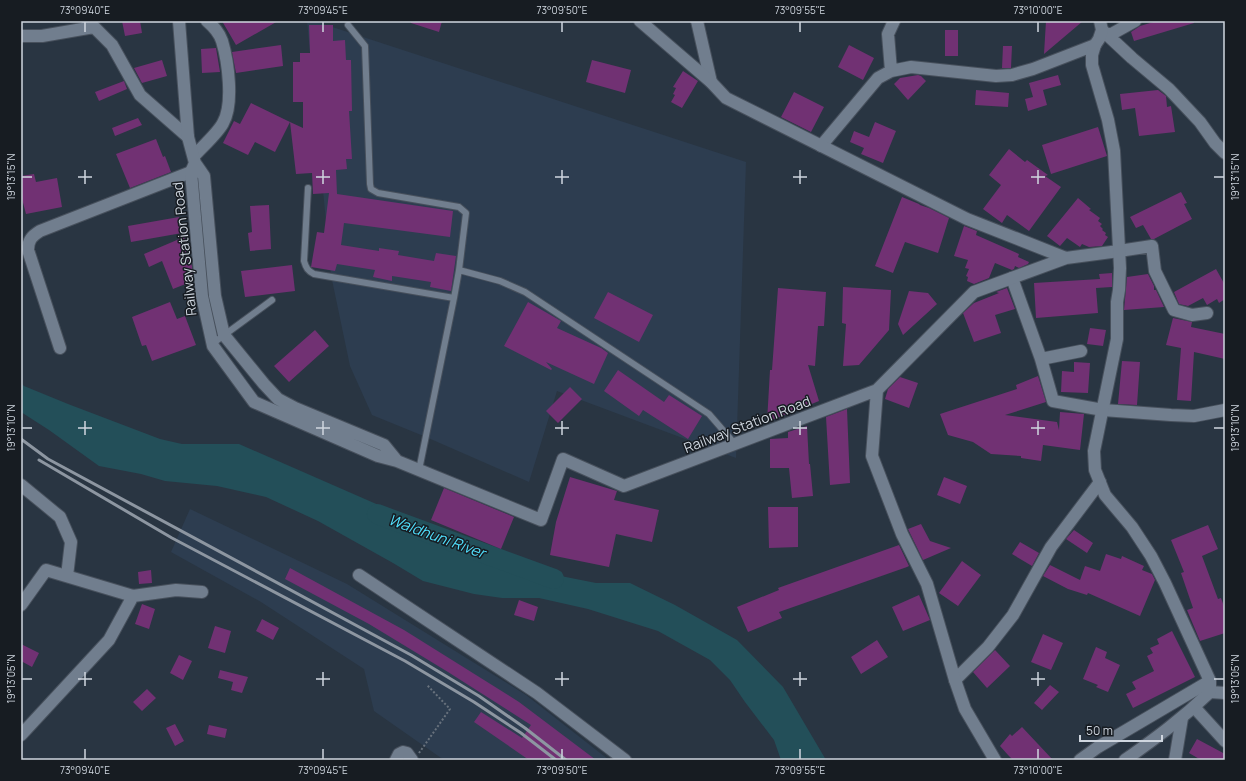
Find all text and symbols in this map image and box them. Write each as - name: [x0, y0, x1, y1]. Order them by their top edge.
- text: 73°09'40"E: [60, 3, 110, 17]
- text: 73°09'45"E: [298, 3, 348, 17]
- text: 73°09'50"E: [537, 3, 588, 17]
- text: 73°09'55"E: [775, 3, 826, 17]
- text: 73°10'00"E: [1013, 3, 1063, 17]
- text: 19°13'15"N: [4, 154, 18, 200]
- text: 19°13'15"N: [1228, 154, 1242, 200]
- street label: Railway Station Road: [168, 181, 200, 317]
- street label: Railway Station Road: [681, 391, 813, 457]
- text: 19°13'10"N: [4, 404, 18, 451]
- text: 19°13'10"N: [1228, 404, 1242, 451]
- water label: Waldhuni River: [386, 509, 491, 564]
- text: 19°13'05"N: [4, 654, 18, 703]
- text: 19°13'05"N: [1228, 654, 1242, 703]
- scale bar: [1080, 717, 1162, 743]
- text: 50 m: [1086, 722, 1113, 739]
- text: 73°09'40"E: [60, 763, 110, 777]
- text: 73°09'45"E: [298, 763, 348, 777]
- text: 73°09'50"E: [537, 763, 588, 777]
- text: 73°09'55"E: [775, 763, 826, 777]
- text: 73°10'00"E: [1013, 763, 1063, 777]

